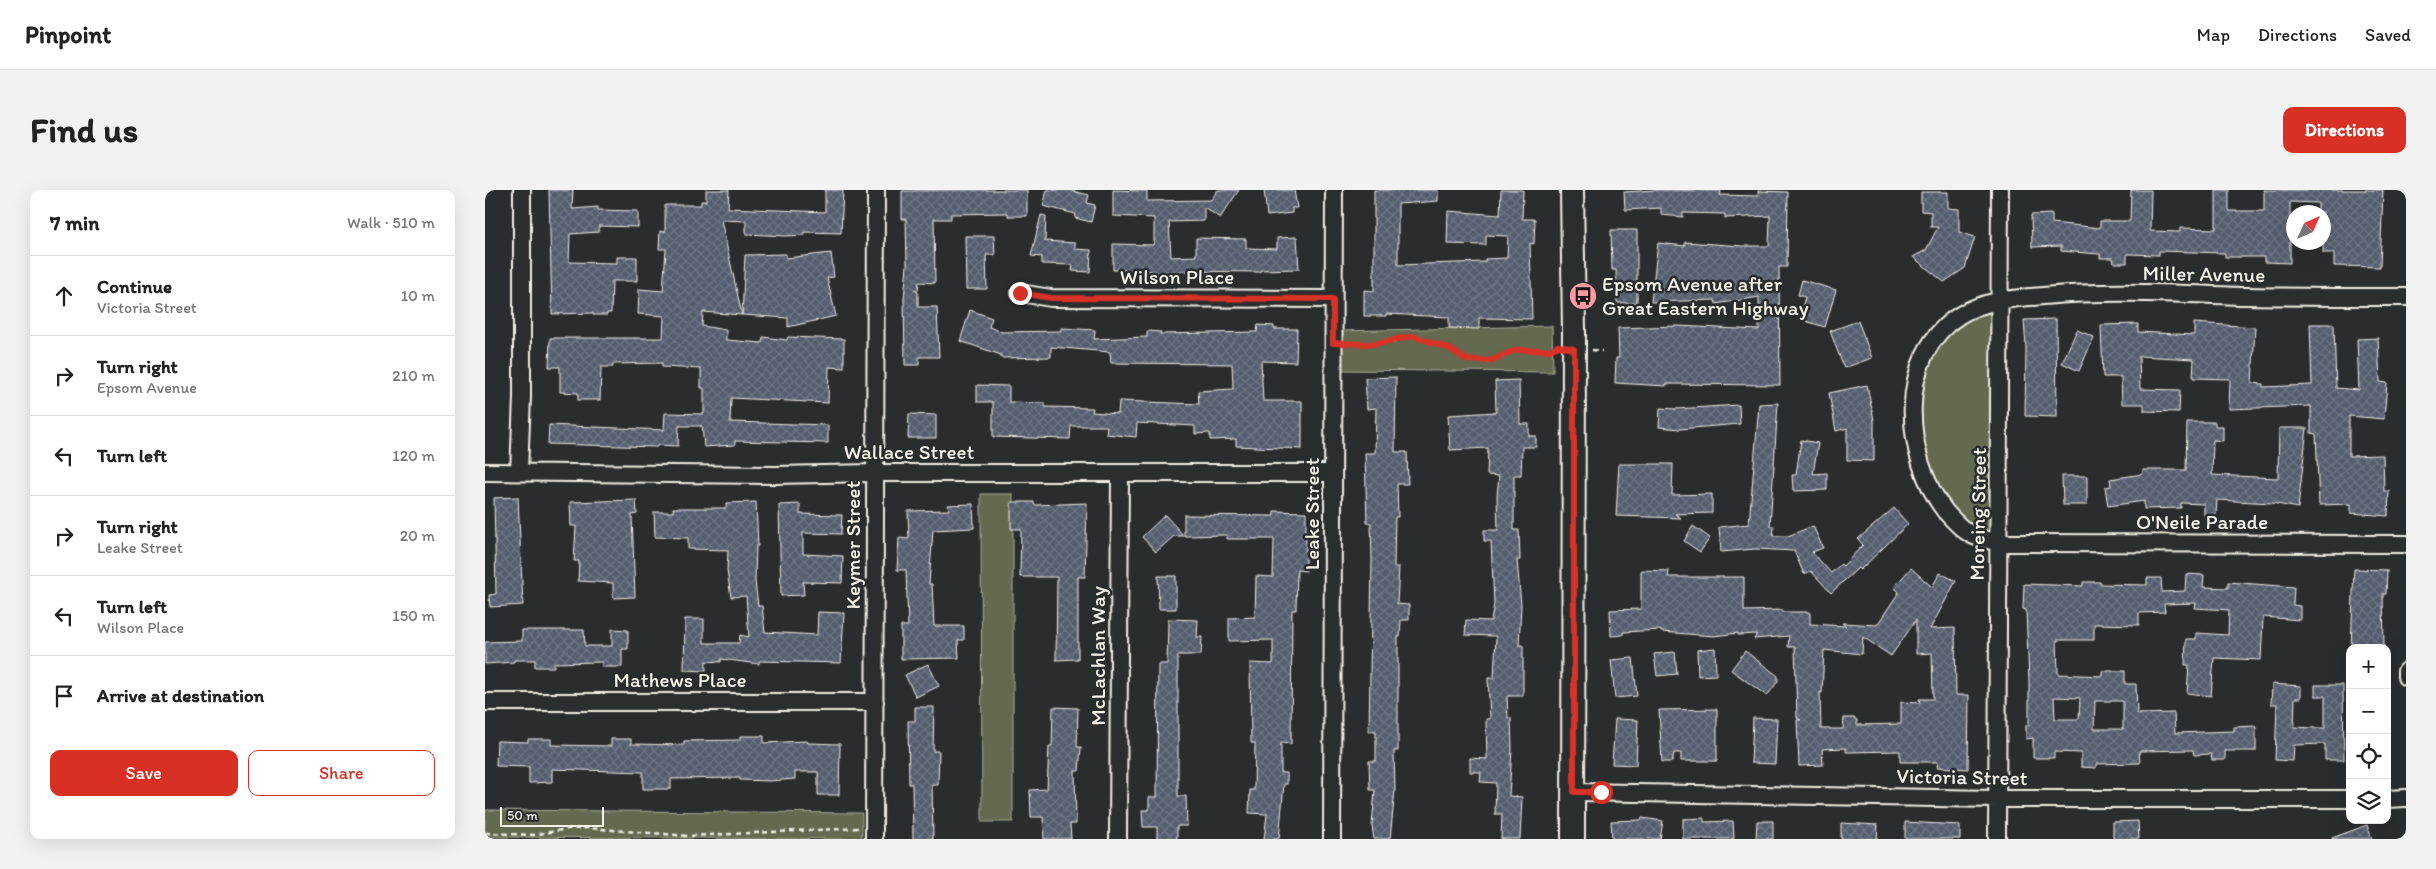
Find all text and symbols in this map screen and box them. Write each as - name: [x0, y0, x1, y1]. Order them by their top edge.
- text: Pinpoint: [25, 20, 111, 49]
- text: Map: [2197, 24, 2230, 46]
- text: Directions: [2258, 24, 2337, 46]
- text: Saved: [2365, 24, 2411, 46]
- button: Directions: [2283, 107, 2406, 153]
- text: Find us: [30, 109, 138, 151]
- north arrow: [2286, 205, 2331, 250]
- text: 7 min: [50, 210, 99, 235]
- text: Walk · 510 m: [347, 213, 435, 232]
- street label: Miller Avenue: [2143, 260, 2266, 287]
- street label: Wilson Place: [1120, 264, 1234, 289]
- place label: Epsom Avenue after Great Eastern Highway: [1602, 271, 1809, 320]
- text: Continue: [97, 275, 172, 298]
- bus stop icon: Epsom Avenue after Great Eastern Highway: [1568, 281, 1598, 311]
- icon: ahead: [50, 282, 78, 310]
- route end: [1009, 282, 1032, 305]
- text: 10 m: [401, 286, 435, 305]
- text: Victoria Street: [97, 298, 197, 317]
- text: Turn right: [97, 355, 178, 378]
- icon: right: [50, 362, 78, 390]
- text: 210 m: [392, 366, 435, 385]
- text: Epsom Avenue: [97, 378, 197, 397]
- street label: Wallace Street: [844, 439, 974, 464]
- icon: left: [50, 442, 78, 470]
- text: Turn left: [97, 444, 167, 467]
- text: 120 m: [392, 446, 435, 465]
- street label: Moreing Street: [1964, 447, 1991, 581]
- street label: Leake Street: [1299, 458, 1324, 570]
- street label: Keymer Street: [840, 481, 865, 609]
- street label: O'Neile Parade: [2136, 509, 2268, 534]
- text: Turn right: [97, 515, 178, 538]
- icon: right: [50, 522, 78, 550]
- text: 20 m: [400, 526, 435, 545]
- text: Leake Street: [97, 538, 183, 557]
- street label: McLachlan Way: [1085, 586, 1110, 726]
- text: Turn left: [97, 595, 167, 618]
- icon: left: [50, 602, 78, 630]
- text: 150 m: [392, 606, 435, 625]
- text: Wilson Place: [97, 618, 184, 637]
- map controls: [2346, 644, 2391, 824]
- button: +: [2346, 644, 2391, 689]
- street label: Mathews Place: [613, 667, 747, 692]
- icon: arrive: [50, 682, 78, 710]
- text: Arrive at destination: [97, 684, 264, 707]
- button: −: [2346, 689, 2391, 734]
- button: locate: [2346, 734, 2391, 779]
- button: Save: [50, 750, 238, 796]
- button: Share: [248, 750, 435, 796]
- street label: Victoria Street: [1896, 763, 2028, 790]
- button: layers: [2346, 779, 2391, 824]
- route start: [1590, 781, 1613, 804]
- scale bar: [500, 804, 604, 827]
- text: 50 m: [507, 807, 538, 824]

